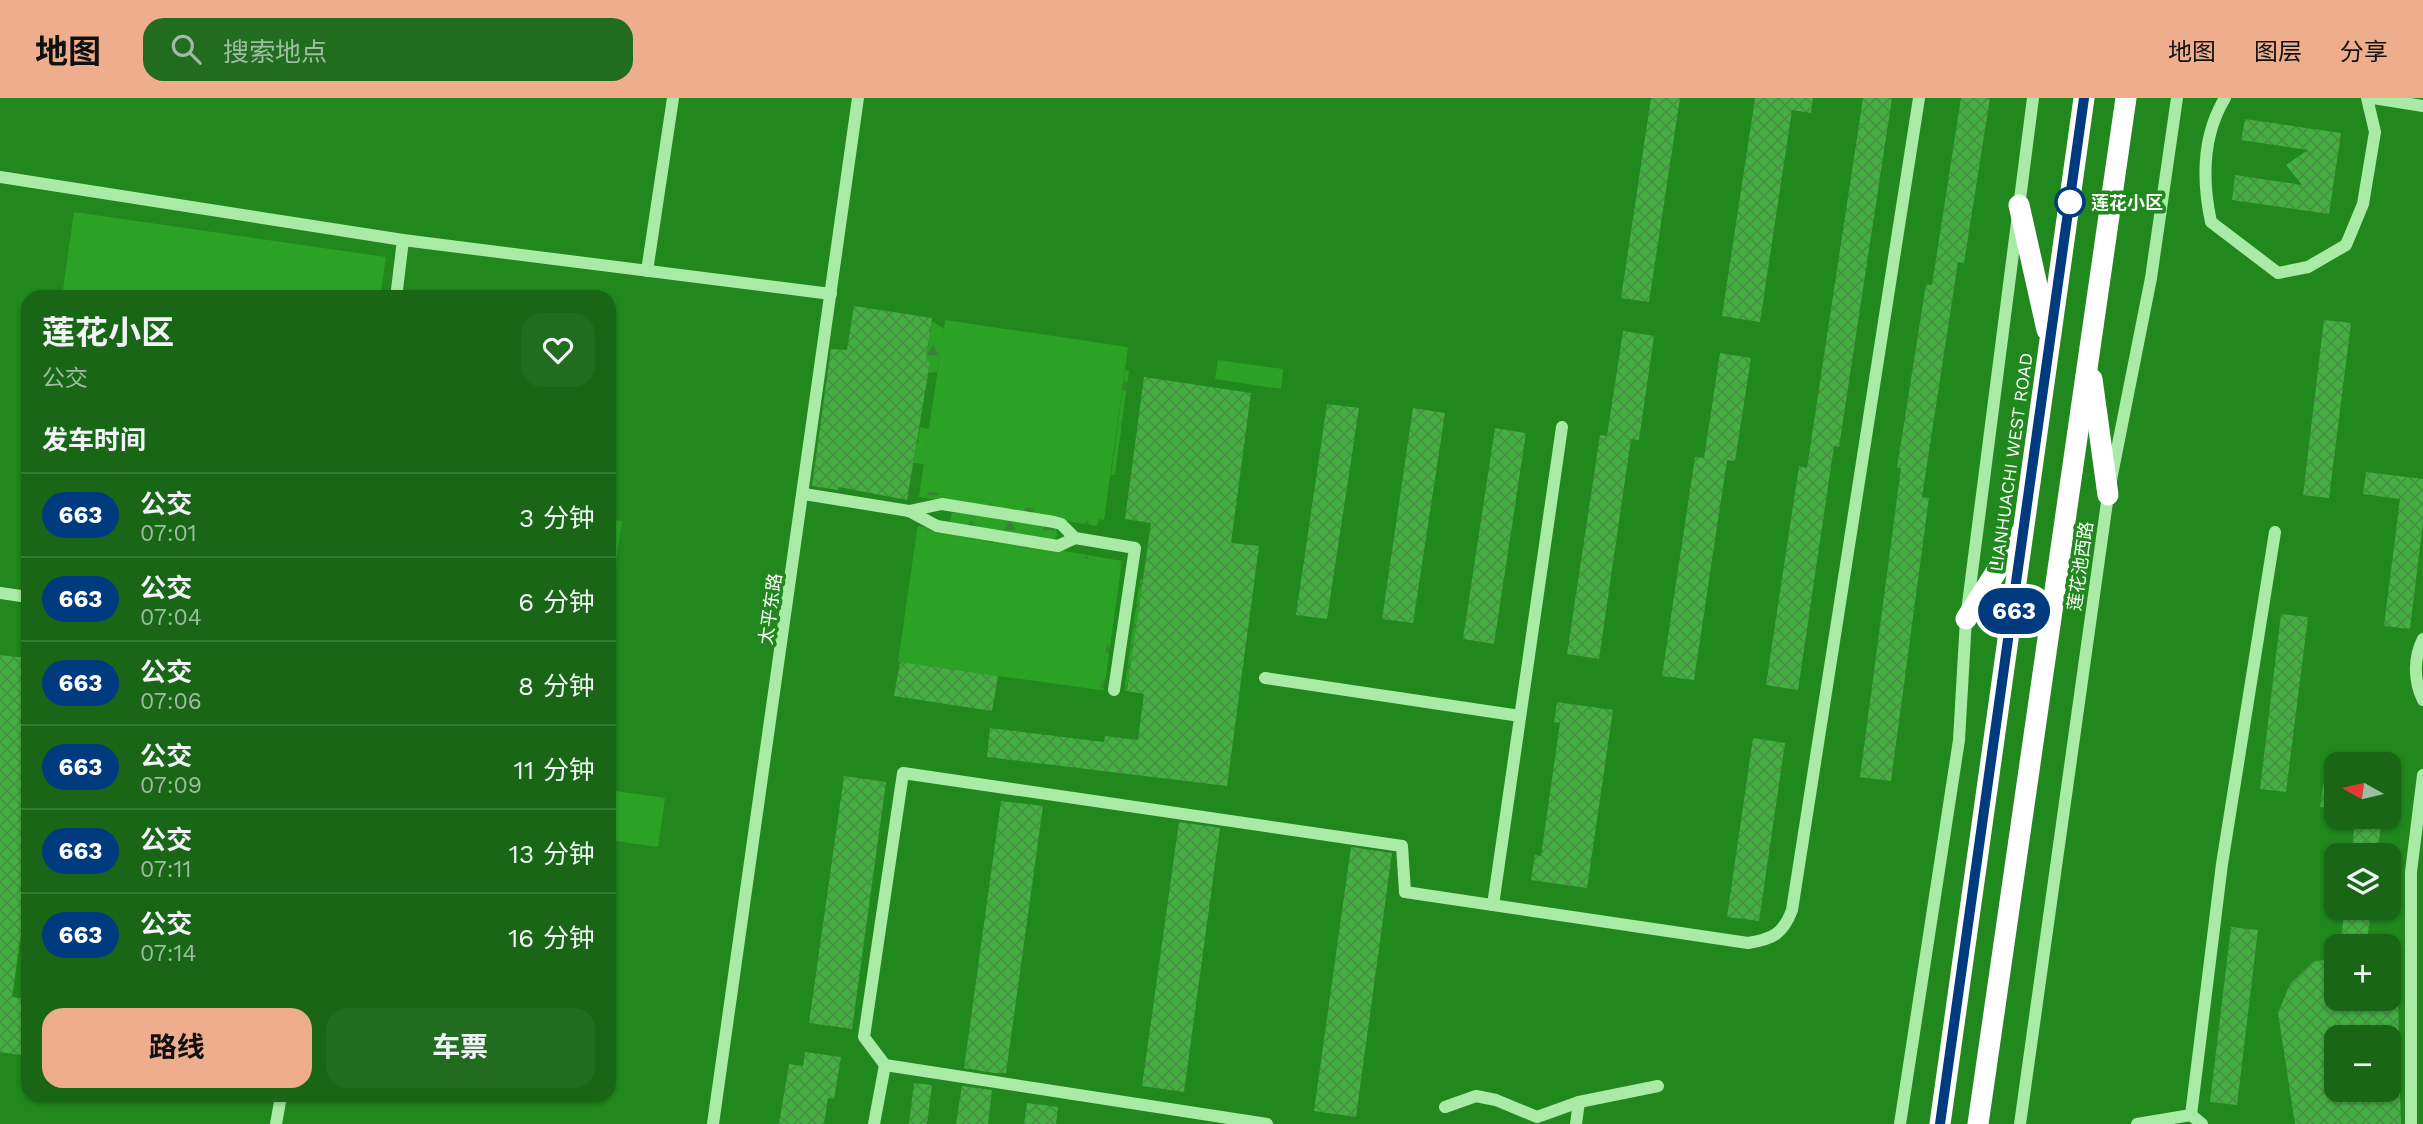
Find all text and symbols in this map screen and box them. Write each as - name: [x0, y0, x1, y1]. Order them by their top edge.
- search box: [143, 18, 633, 81]
- icon: search: [167, 30, 205, 68]
- text: 地图: [35, 32, 101, 71]
- text: 搜索地点: [223, 37, 327, 67]
- text: 地图: [2168, 38, 2216, 66]
- text: 图层: [2254, 38, 2302, 66]
- text: 分享: [2340, 38, 2388, 66]
- marker: 莲花小区: [2055, 187, 2085, 217]
- place label: 莲花小区: [2091, 192, 2163, 213]
- text: 莲花小区: [42, 313, 174, 352]
- button: heart: [521, 313, 595, 387]
- street label: LIANHUACHI WEST ROAD: [1985, 351, 2037, 573]
- text: 公交: [42, 365, 88, 392]
- text: 发车时间: [42, 425, 146, 455]
- text: 公交: [140, 489, 192, 519]
- text: 663: [59, 501, 102, 529]
- text: 3 分钟: [519, 503, 595, 533]
- text: 07:01: [140, 520, 197, 547]
- street label: 莲花池西路: [2063, 520, 2097, 612]
- street label: 太平东路: [755, 572, 785, 646]
- text: 公交: [140, 573, 192, 603]
- text: 663: [59, 585, 102, 613]
- text: 6 分钟: [518, 587, 595, 617]
- line badge: 663: [1974, 588, 2054, 634]
- text: 663: [1992, 597, 2036, 625]
- text: 07:04: [140, 604, 202, 631]
- text: 公交: [140, 657, 192, 687]
- text: 663: [59, 669, 102, 697]
- text: 8 分钟: [518, 671, 595, 701]
- text: 07:06: [140, 688, 202, 715]
- text: 公交: [140, 741, 192, 771]
- north arrow: [2324, 752, 2401, 830]
- map controls: [2324, 752, 2401, 1102]
- text: 663: [59, 753, 102, 781]
- text: 11 分钟: [514, 755, 595, 785]
- text: 07:09: [140, 772, 202, 799]
- text: 公交: [140, 825, 192, 855]
- text: 663: [59, 837, 102, 865]
- text: 13 分钟: [509, 839, 595, 869]
- button: layers: [2324, 843, 2401, 920]
- text: 07:11: [140, 856, 192, 883]
- text: 公交: [140, 909, 192, 939]
- text: 663: [59, 921, 102, 949]
- text: 16 分钟: [508, 923, 595, 953]
- button: +: [2324, 934, 2401, 1011]
- text: 07:14: [140, 940, 197, 967]
- button: 路线: [42, 1008, 312, 1088]
- button: 车票: [326, 1008, 595, 1088]
- button: −: [2324, 1025, 2401, 1102]

